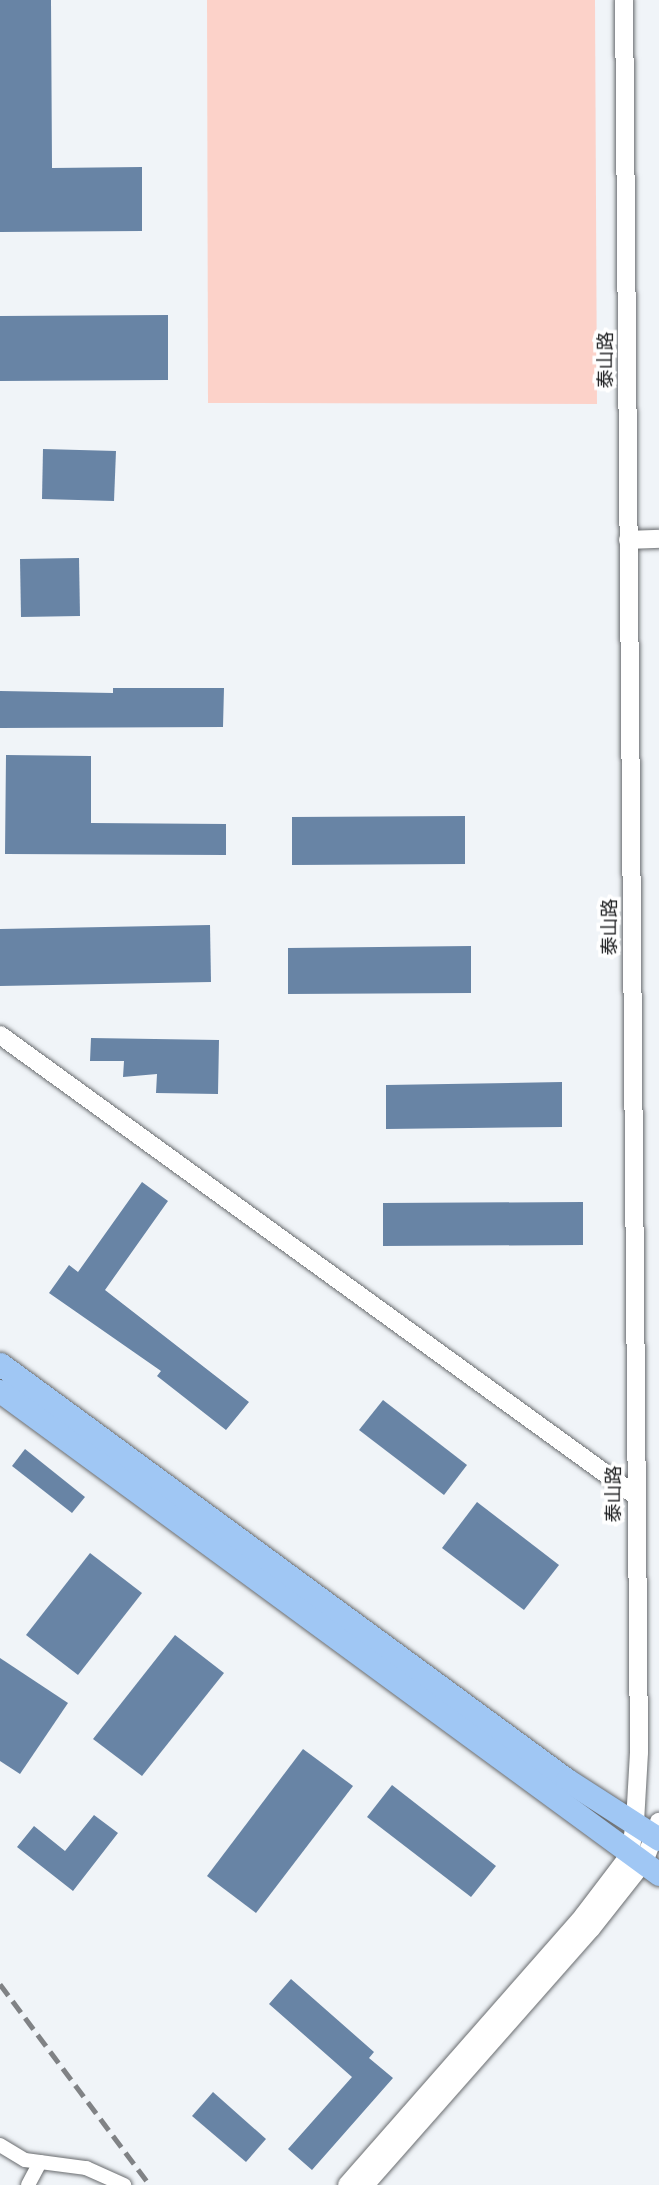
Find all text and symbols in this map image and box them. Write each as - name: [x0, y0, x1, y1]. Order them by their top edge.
- street label: 泰山路: [595, 332, 617, 388]
- street label: 泰山路: [599, 899, 621, 955]
- street label: 泰山路: [603, 1466, 625, 1522]

